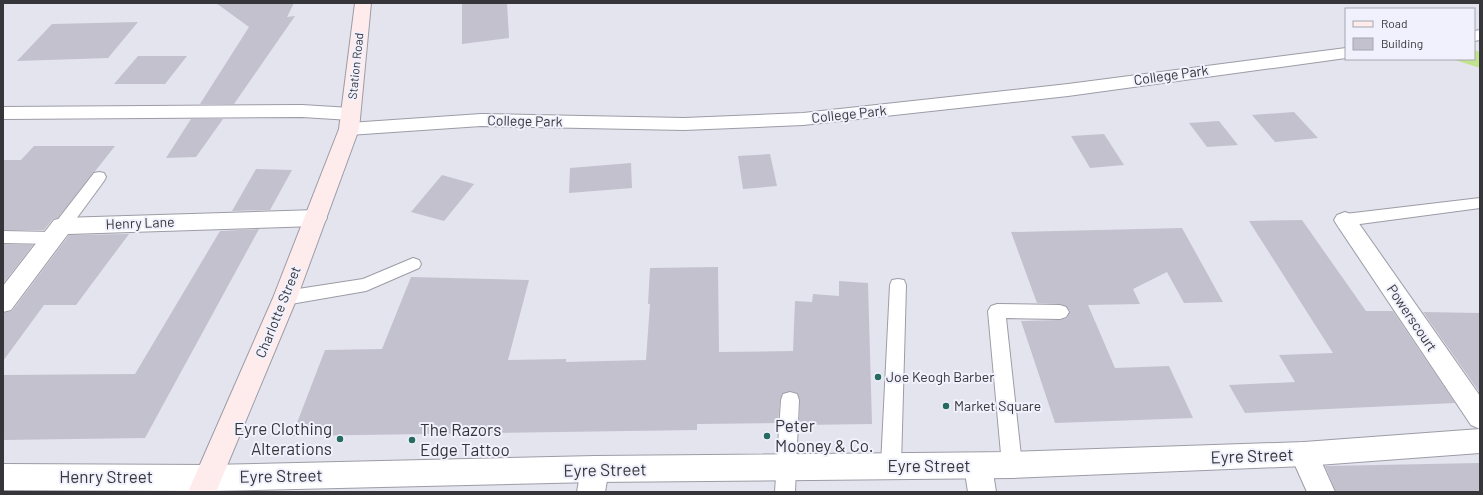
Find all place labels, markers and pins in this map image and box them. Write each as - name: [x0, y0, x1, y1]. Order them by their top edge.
- place label: Joe Keogh Barber: [886, 368, 994, 385]
- marker: Joe Keogh Barber: [873, 372, 883, 382]
- place label: Market Square: [954, 397, 1041, 414]
- marker: Market Square: [941, 401, 951, 411]
- place label: Peter Mooney & Co.: [775, 415, 874, 455]
- place label: Eyre Clothing Alterations: [234, 418, 332, 458]
- place label: The Razors Edge Tattoo: [420, 419, 510, 459]
- marker: Peter Mooney & Co.: [762, 431, 772, 441]
- marker: Eyre Clothing Alterations: [335, 434, 345, 444]
- marker: The Razors Edge Tattoo: [407, 435, 417, 445]

